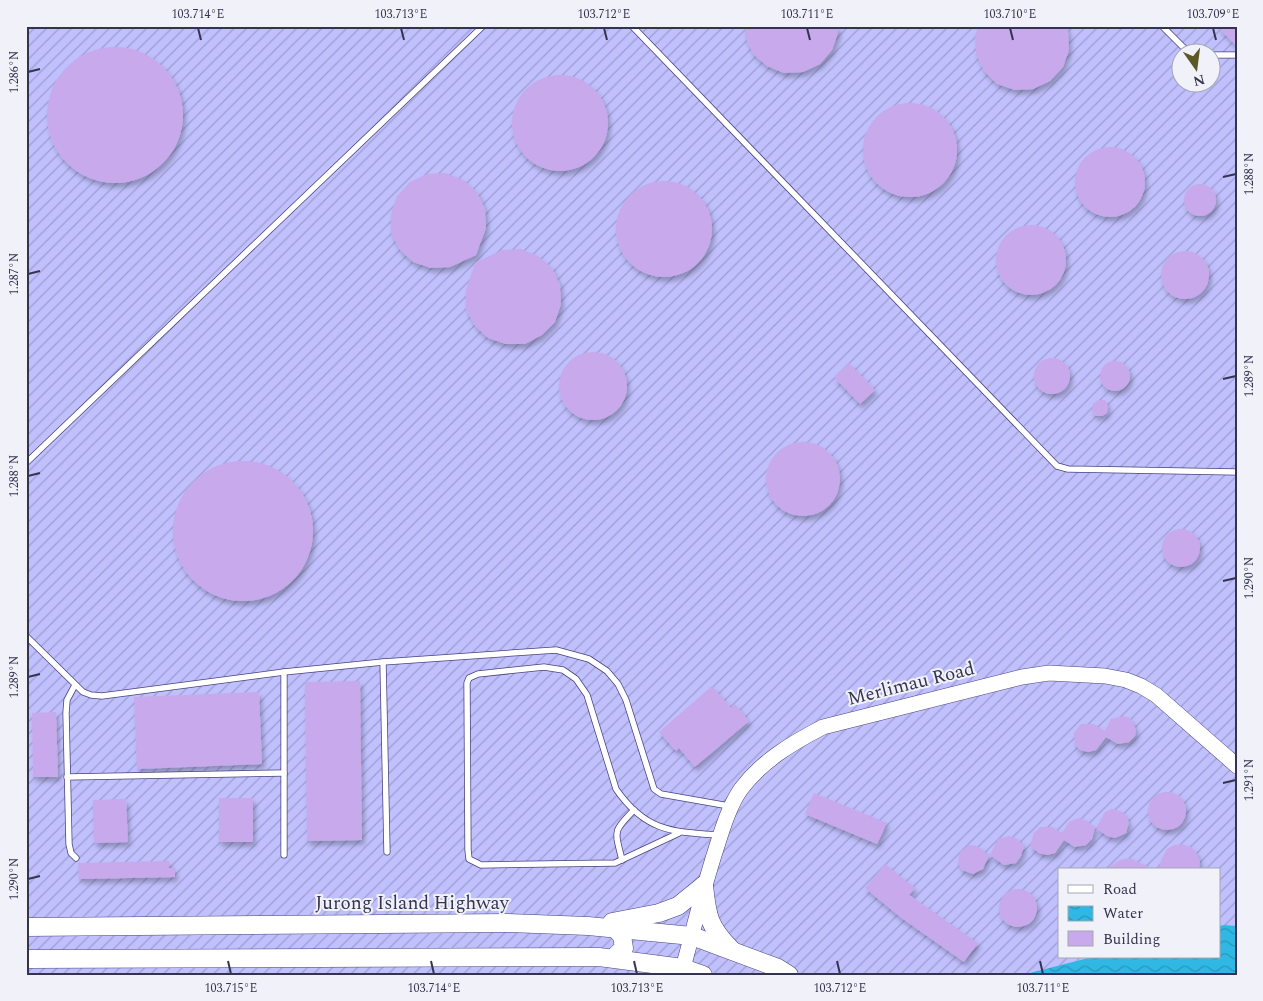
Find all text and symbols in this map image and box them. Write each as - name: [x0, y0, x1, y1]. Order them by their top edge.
- text: 103.714°E: [172, 5, 224, 24]
- text: 103.713°E: [375, 5, 427, 24]
- text: 103.712°E: [578, 5, 630, 24]
- text: 103.711°E: [781, 5, 833, 24]
- text: 103.710°E: [984, 5, 1036, 24]
- text: 103.709°E: [1187, 5, 1239, 24]
- north arrow: [1170, 42, 1220, 92]
- text: 1.286°N: [5, 51, 24, 93]
- text: N: [1191, 69, 1207, 92]
- text: 1.288°N: [1240, 153, 1259, 195]
- text: 1.287°N: [5, 253, 24, 295]
- text: 1.289°N: [1240, 355, 1259, 397]
- text: 1.288°N: [5, 455, 24, 497]
- text: 1.290°N: [1240, 557, 1259, 599]
- street label: Merlimau Road: [844, 654, 978, 714]
- text: 1.289°N: [5, 656, 24, 698]
- text: 1.291°N: [1240, 759, 1259, 801]
- text: 1.290°N: [5, 858, 24, 900]
- legend: [1058, 868, 1220, 958]
- text: Road: [1103, 878, 1137, 901]
- street label: Jurong Island Highway: [315, 889, 510, 918]
- text: Water: [1103, 902, 1143, 925]
- text: Building: [1103, 928, 1160, 951]
- text: 103.715°E: [205, 979, 257, 998]
- text: 103.714°E: [408, 979, 460, 998]
- text: 103.713°E: [611, 979, 663, 998]
- text: 103.712°E: [814, 979, 866, 998]
- text: 103.711°E: [1017, 979, 1069, 998]

